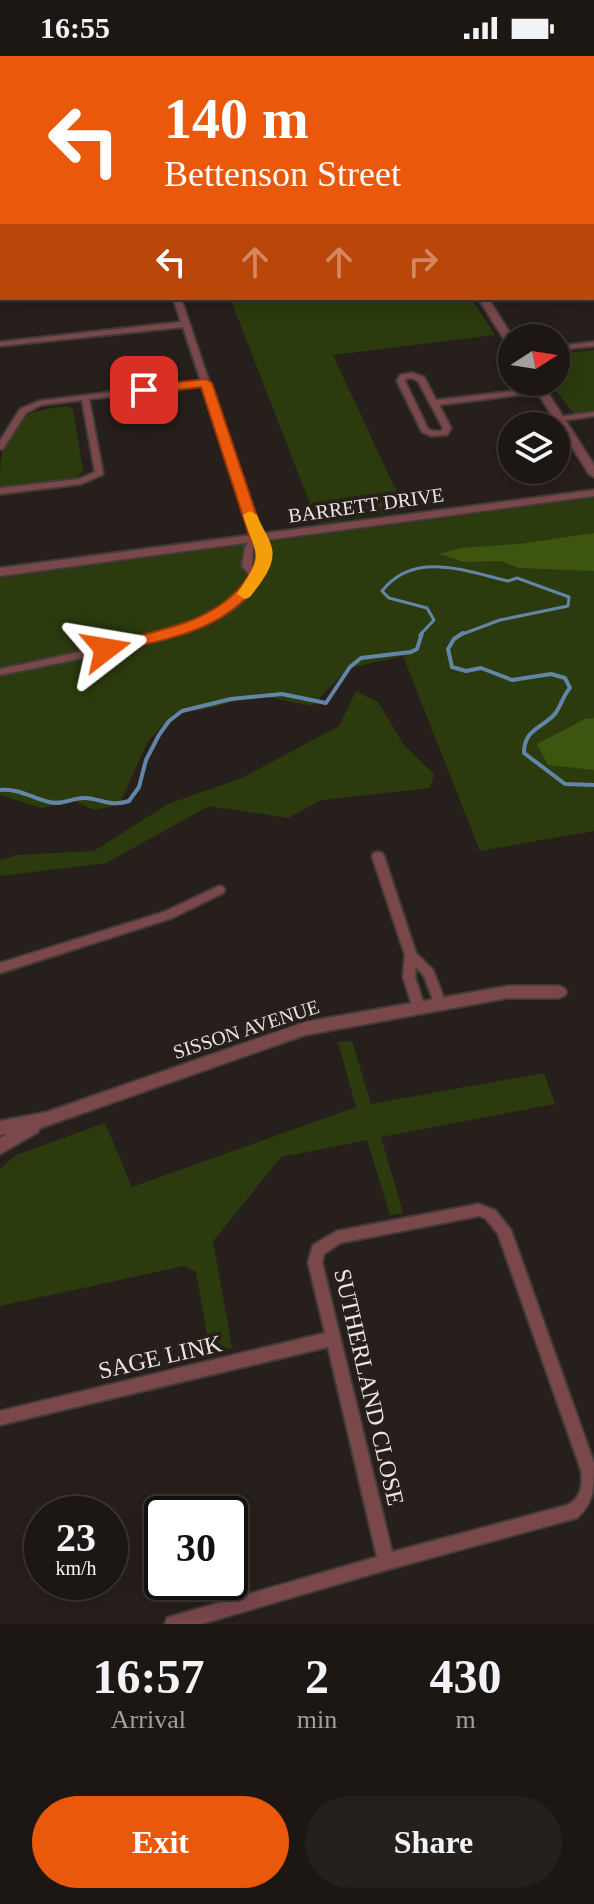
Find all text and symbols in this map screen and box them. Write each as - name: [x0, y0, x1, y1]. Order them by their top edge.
- text: 16:55: [40, 11, 110, 44]
- icon: left: [32, 88, 136, 192]
- text: 140 m: [164, 88, 309, 150]
- text: Bettenson Street: [164, 154, 401, 194]
- icon: left: [149, 240, 193, 284]
- icon: ahead: [233, 240, 277, 284]
- icon: ahead: [317, 240, 361, 284]
- icon: right: [401, 240, 445, 284]
- north arrow: [498, 324, 570, 396]
- map controls: [498, 324, 570, 484]
- pin: [110, 356, 178, 424]
- icon: arrive: [122, 368, 166, 412]
- button: layers: [498, 412, 570, 484]
- street label: BARRETT DRIVE: [287, 483, 445, 527]
- position arrow: [64, 607, 148, 691]
- street label: SISSON AVENUE: [170, 995, 322, 1063]
- street label: SUTHERLAND CLOSE: [329, 1266, 409, 1508]
- street label: SAGE LINK: [96, 1330, 225, 1384]
- speed limit sign: 30: [144, 1496, 248, 1600]
- text: 23: [56, 1515, 96, 1560]
- text: km/h: [55, 1557, 97, 1579]
- text: 16:57: [92, 1650, 204, 1703]
- text: 2: [305, 1650, 329, 1703]
- text: 430: [430, 1650, 502, 1703]
- text: Arrival: [111, 1705, 186, 1734]
- text: min: [297, 1705, 337, 1734]
- text: m: [455, 1705, 476, 1734]
- button: Exit: [32, 1796, 289, 1888]
- button: Share: [305, 1796, 562, 1888]

